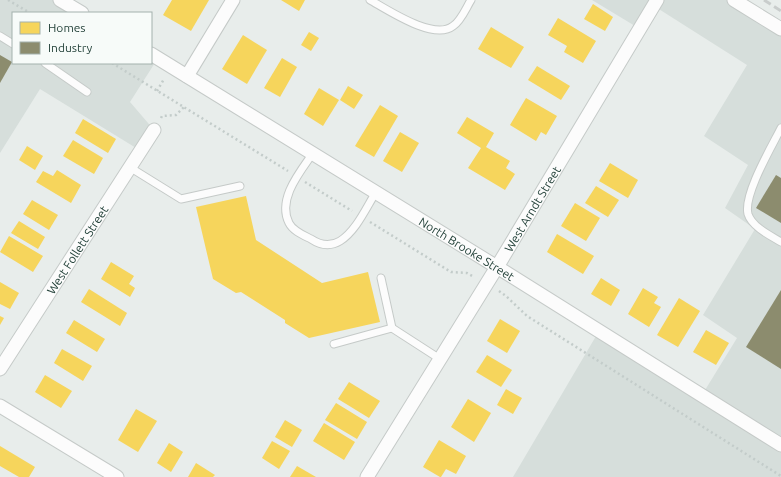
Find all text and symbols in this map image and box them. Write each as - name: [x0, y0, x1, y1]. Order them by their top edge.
- legend: [12, 12, 152, 64]
- text: Homes: [48, 21, 86, 34]
- text: Industry: [48, 41, 93, 54]
- street label: West Arndt Street: [501, 163, 563, 254]
- street label: West Follett Street: [44, 203, 110, 296]
- street label: North Brooke Street: [417, 214, 517, 283]

